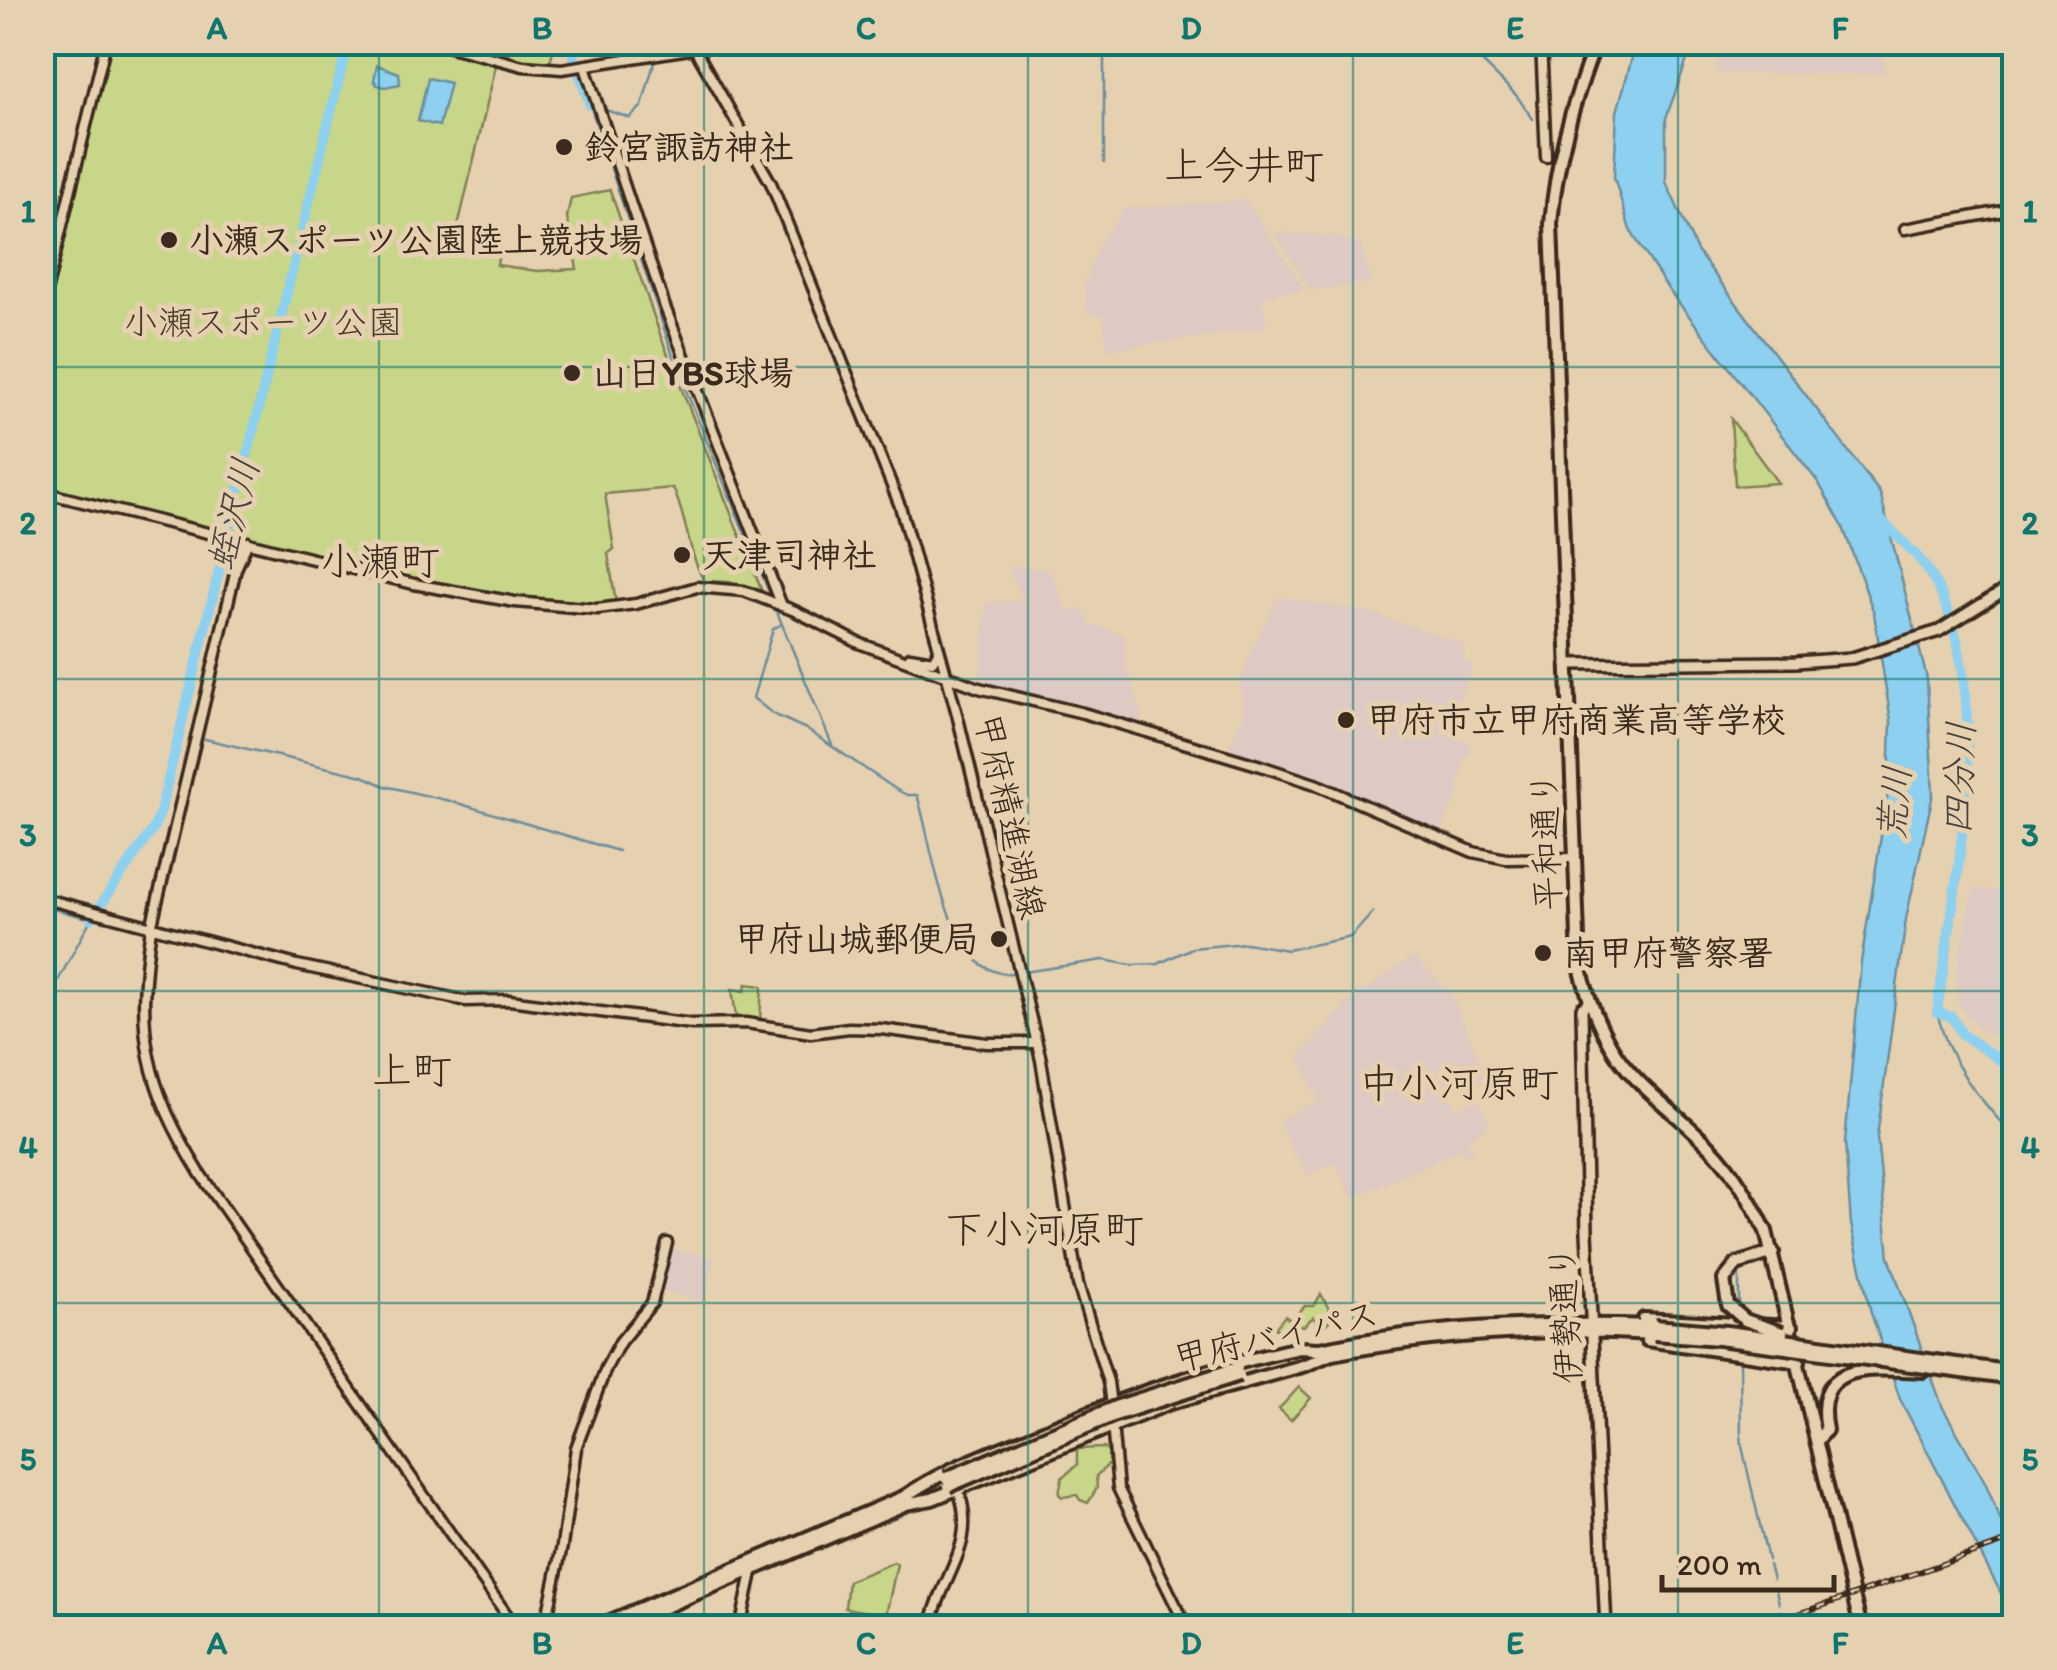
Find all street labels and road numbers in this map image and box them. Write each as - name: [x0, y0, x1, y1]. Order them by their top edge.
- street label: 甲府精進湖線: [966, 709, 1054, 923]
- street label: 平和通り: [1523, 770, 1569, 912]
- street label: 伊勢通り: [1540, 1243, 1590, 1385]
- street label: 甲府バイパス: [1169, 1292, 1383, 1380]

